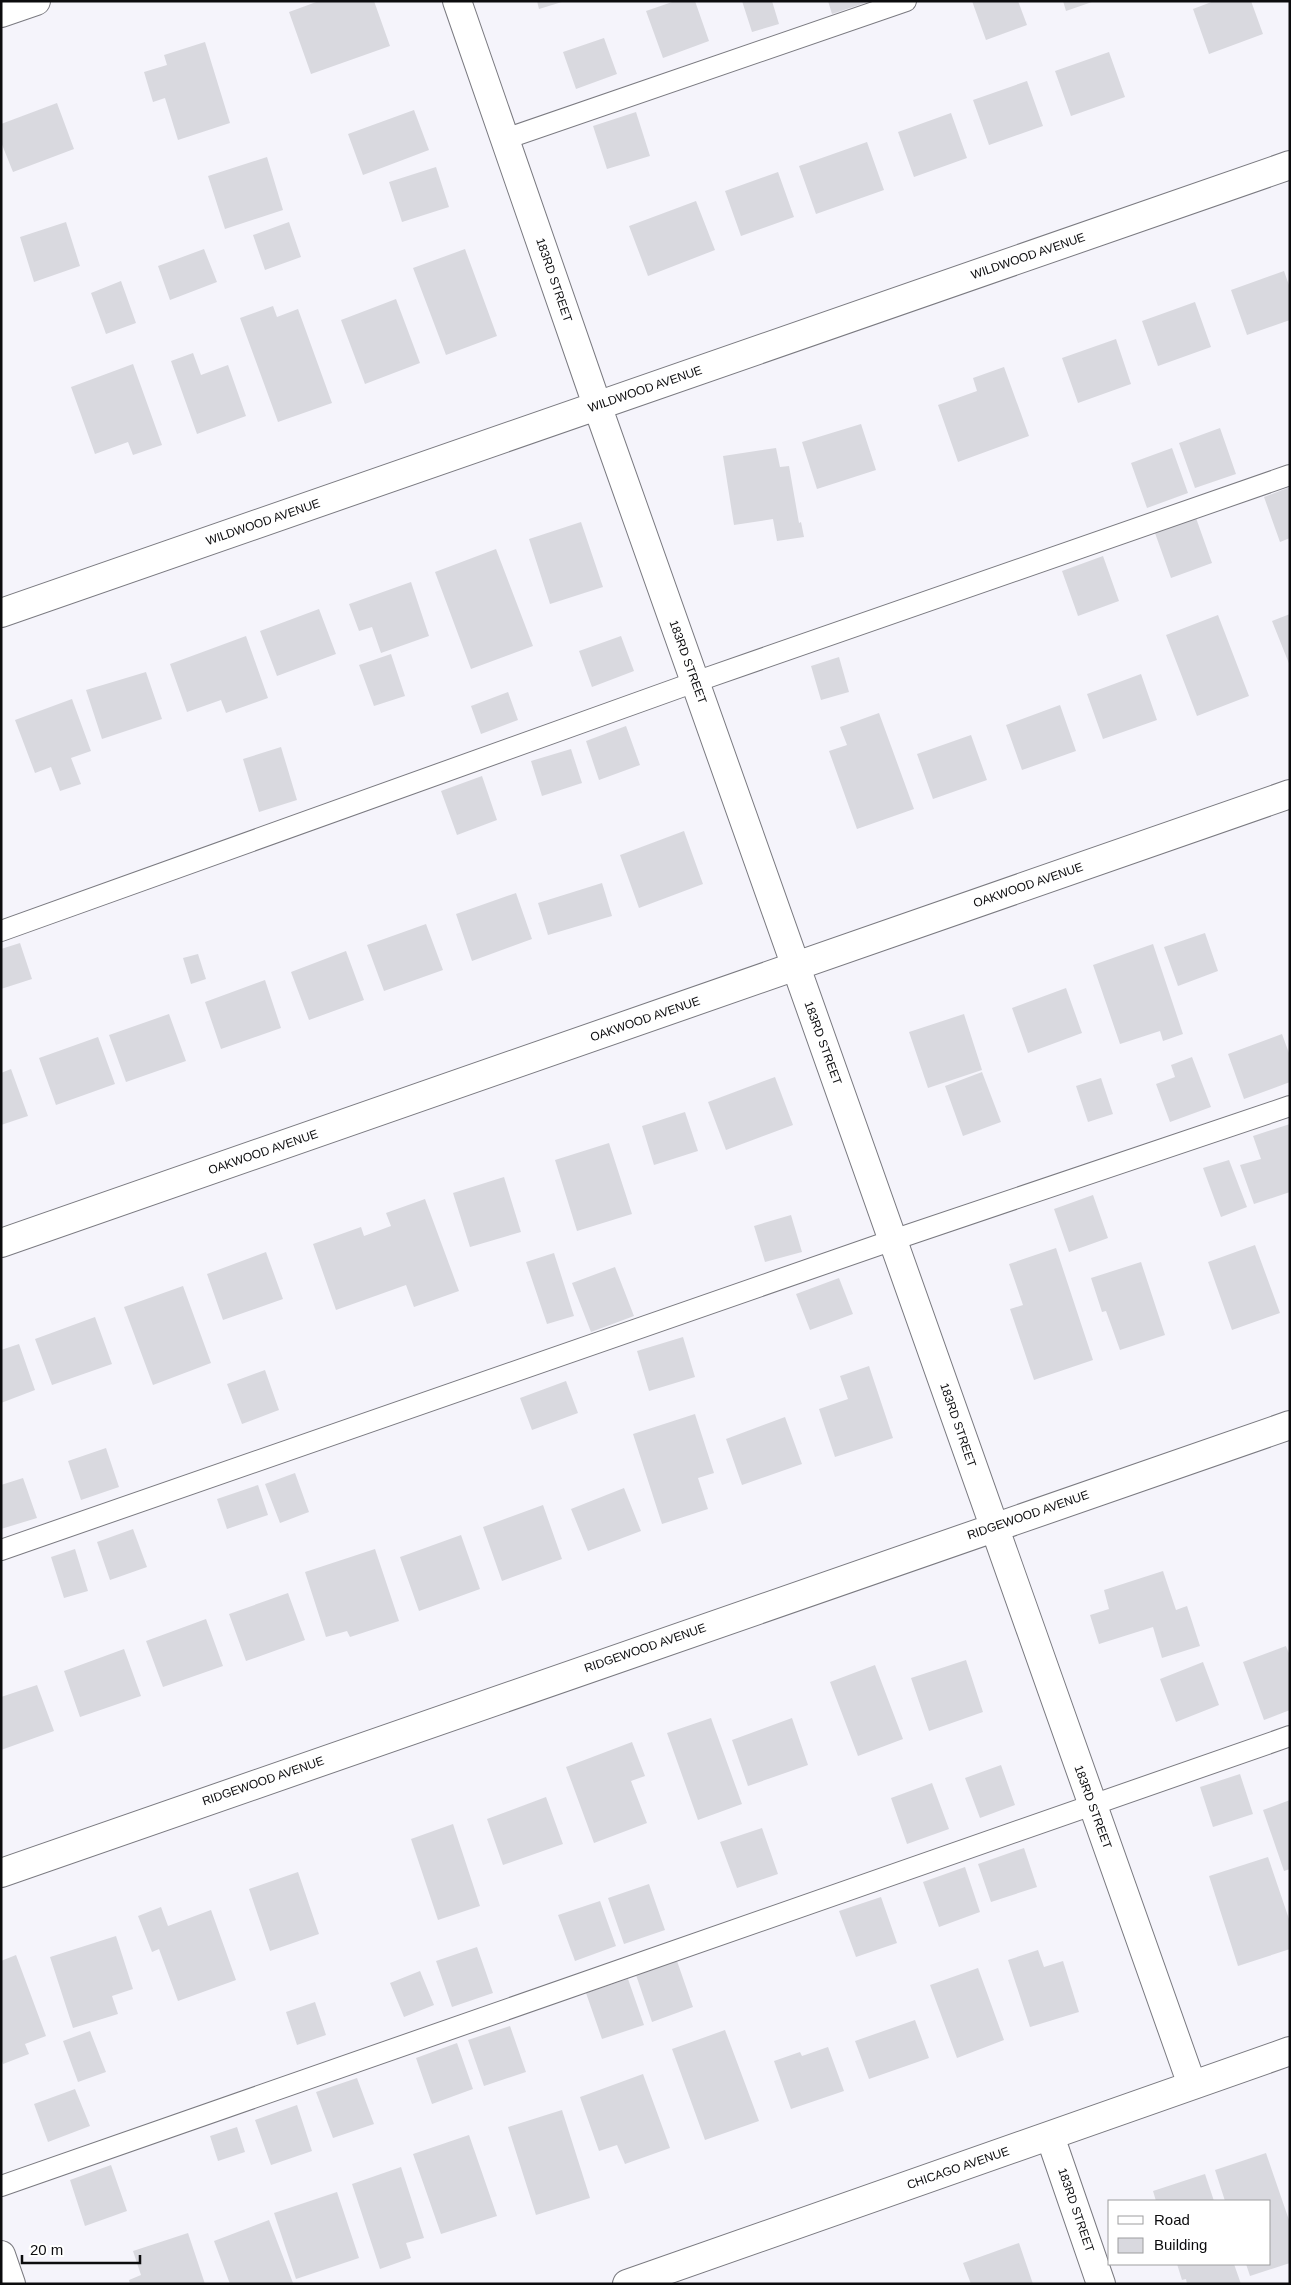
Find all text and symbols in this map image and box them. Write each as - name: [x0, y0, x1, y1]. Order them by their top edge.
- street label: WILDWOOD AVENUE: [969, 230, 1087, 282]
- street label: 183RD STREET: [533, 236, 575, 325]
- street label: WILDWOOD AVENUE: [586, 363, 704, 415]
- street label: WILDWOOD AVENUE: [204, 496, 322, 548]
- street label: 183RD STREET: [666, 618, 710, 706]
- street label: OAKWOOD AVENUE: [971, 860, 1085, 910]
- street label: OAKWOOD AVENUE: [588, 994, 702, 1044]
- street label: 183RD STREET: [801, 999, 845, 1087]
- street label: OAKWOOD AVENUE: [206, 1127, 320, 1177]
- street label: 183RD STREET: [937, 1381, 979, 1470]
- street label: RIDGEWOOD AVENUE: [965, 1488, 1091, 1542]
- street label: RIDGEWOOD AVENUE: [582, 1621, 708, 1675]
- street label: RIDGEWOOD AVENUE: [200, 1754, 326, 1808]
- street label: 183RD STREET: [1071, 1763, 1115, 1851]
- street label: CHICAGO AVENUE: [905, 2144, 1011, 2192]
- street label: 183RD STREET: [1055, 2166, 1097, 2255]
- legend: [1108, 2200, 1271, 2265]
- text: Road: [1154, 2211, 1190, 2228]
- scale bar: [22, 2232, 140, 2264]
- text: Building: [1154, 2236, 1207, 2253]
- text: 20 m: [30, 2241, 63, 2258]

